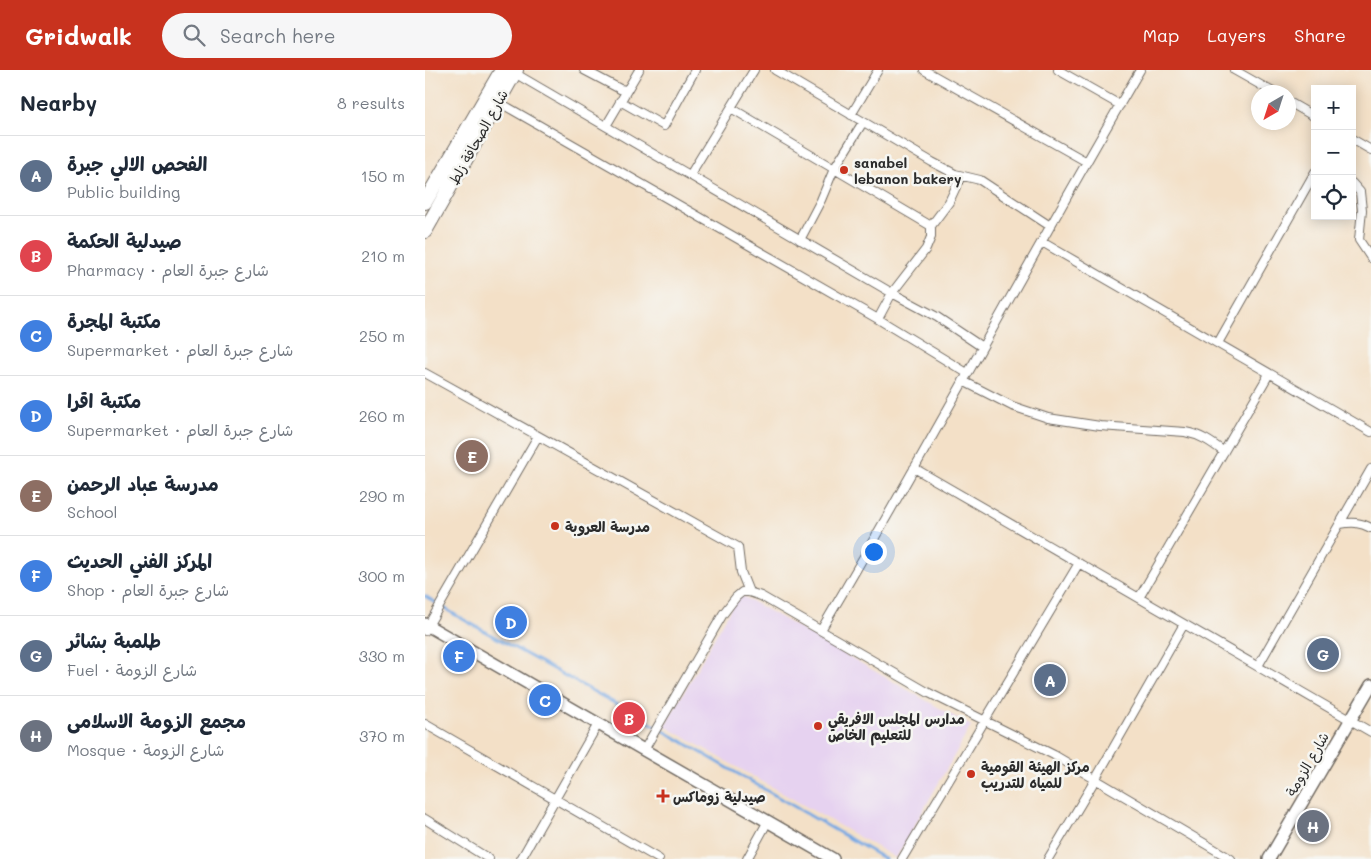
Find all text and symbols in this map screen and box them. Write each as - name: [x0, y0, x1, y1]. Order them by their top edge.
- search box: [162, 13, 512, 58]
- text: Gridwalk: [25, 20, 132, 51]
- icon: search: [180, 21, 208, 49]
- text: Search here: [220, 23, 336, 48]
- text: Map: [1143, 23, 1179, 47]
- text: Layers: [1207, 23, 1266, 47]
- text: Share: [1294, 23, 1346, 47]
- north arrow: [1251, 85, 1296, 130]
- map controls: [1311, 85, 1356, 220]
- button: +: [1311, 85, 1356, 130]
- street label: شارع الصحافة زلط: [444, 86, 513, 188]
- text: Nearby: [20, 89, 97, 116]
- text: 8 results: [337, 92, 405, 113]
- button: −: [1311, 130, 1356, 175]
- text: الفحص الالي جبرة: [67, 151, 207, 176]
- place label: sanabel lebanon bakery: [854, 153, 962, 188]
- marker: sanabel lebanon bakery: [838, 164, 850, 176]
- text: A: [30, 165, 42, 186]
- text: 150 m: [361, 165, 405, 186]
- button: locate: [1311, 175, 1356, 220]
- text: Public building: [67, 181, 180, 202]
- text: صيدلية الحكمة: [67, 228, 182, 253]
- text: B: [31, 245, 41, 266]
- text: 210 m: [361, 245, 405, 266]
- text: Pharmacy · شارع جبرة العام: [67, 259, 269, 280]
- text: مكتبة المجرة: [67, 308, 161, 333]
- text: C: [30, 325, 42, 346]
- text: 250 m: [359, 325, 405, 346]
- text: Supermarket · شارع جبرة العام: [67, 339, 293, 360]
- text: مكتبة اقرا: [67, 388, 141, 413]
- text: D: [30, 405, 42, 426]
- text: 260 m: [359, 405, 405, 426]
- text: Supermarket · شارع جبرة العام: [67, 419, 293, 440]
- pin: E: [456, 437, 488, 475]
- text: مدرسة عباد الرحمن: [67, 471, 219, 496]
- text: E: [31, 485, 41, 506]
- text: 290 m: [359, 485, 405, 506]
- text: School: [67, 501, 117, 522]
- place label: مدرسة العروبة: [565, 517, 650, 536]
- marker: مدرسة العروبة: [549, 520, 561, 532]
- your location: [861, 539, 887, 565]
- text: المركز الفني الحديث: [67, 548, 212, 573]
- text: F: [31, 565, 41, 586]
- text: 300 m: [358, 565, 405, 586]
- text: Shop · شارع جبرة العام: [67, 579, 229, 600]
- pin: D: [495, 603, 527, 641]
- text: طلمبة بشائر: [67, 628, 161, 653]
- pin: G: [1307, 635, 1339, 673]
- pin: F: [443, 637, 475, 675]
- text: G: [30, 645, 42, 666]
- text: 330 m: [359, 645, 405, 666]
- text: Fuel · شارع الزومة: [67, 659, 197, 680]
- pin: A: [1034, 661, 1066, 699]
- pin: C: [529, 681, 561, 719]
- pin: B: [613, 699, 645, 737]
- text: مجمع الزومة الاسلامى: [67, 708, 246, 733]
- place label: مدارس المجلس الافريقي للتعليم الخاص: [828, 709, 965, 746]
- marker: مدارس المجلس الافريقي للتعليم الخاص: [812, 720, 824, 732]
- text: H: [30, 725, 42, 746]
- text: 370 m: [359, 725, 405, 746]
- street label: شارع الزومة: [1281, 728, 1334, 800]
- text: Mosque · شارع الزومة: [67, 739, 224, 760]
- place label: مركز الهيئة القومية للمياه للتدريب: [981, 757, 1090, 792]
- marker: مركز الهيئة القومية للمياه للتدريب: [965, 768, 977, 780]
- place label: صيدلية زوماكس: [673, 787, 765, 806]
- marker: صيدلية زوماكس: [657, 790, 669, 802]
- pin: H: [1297, 807, 1329, 845]

